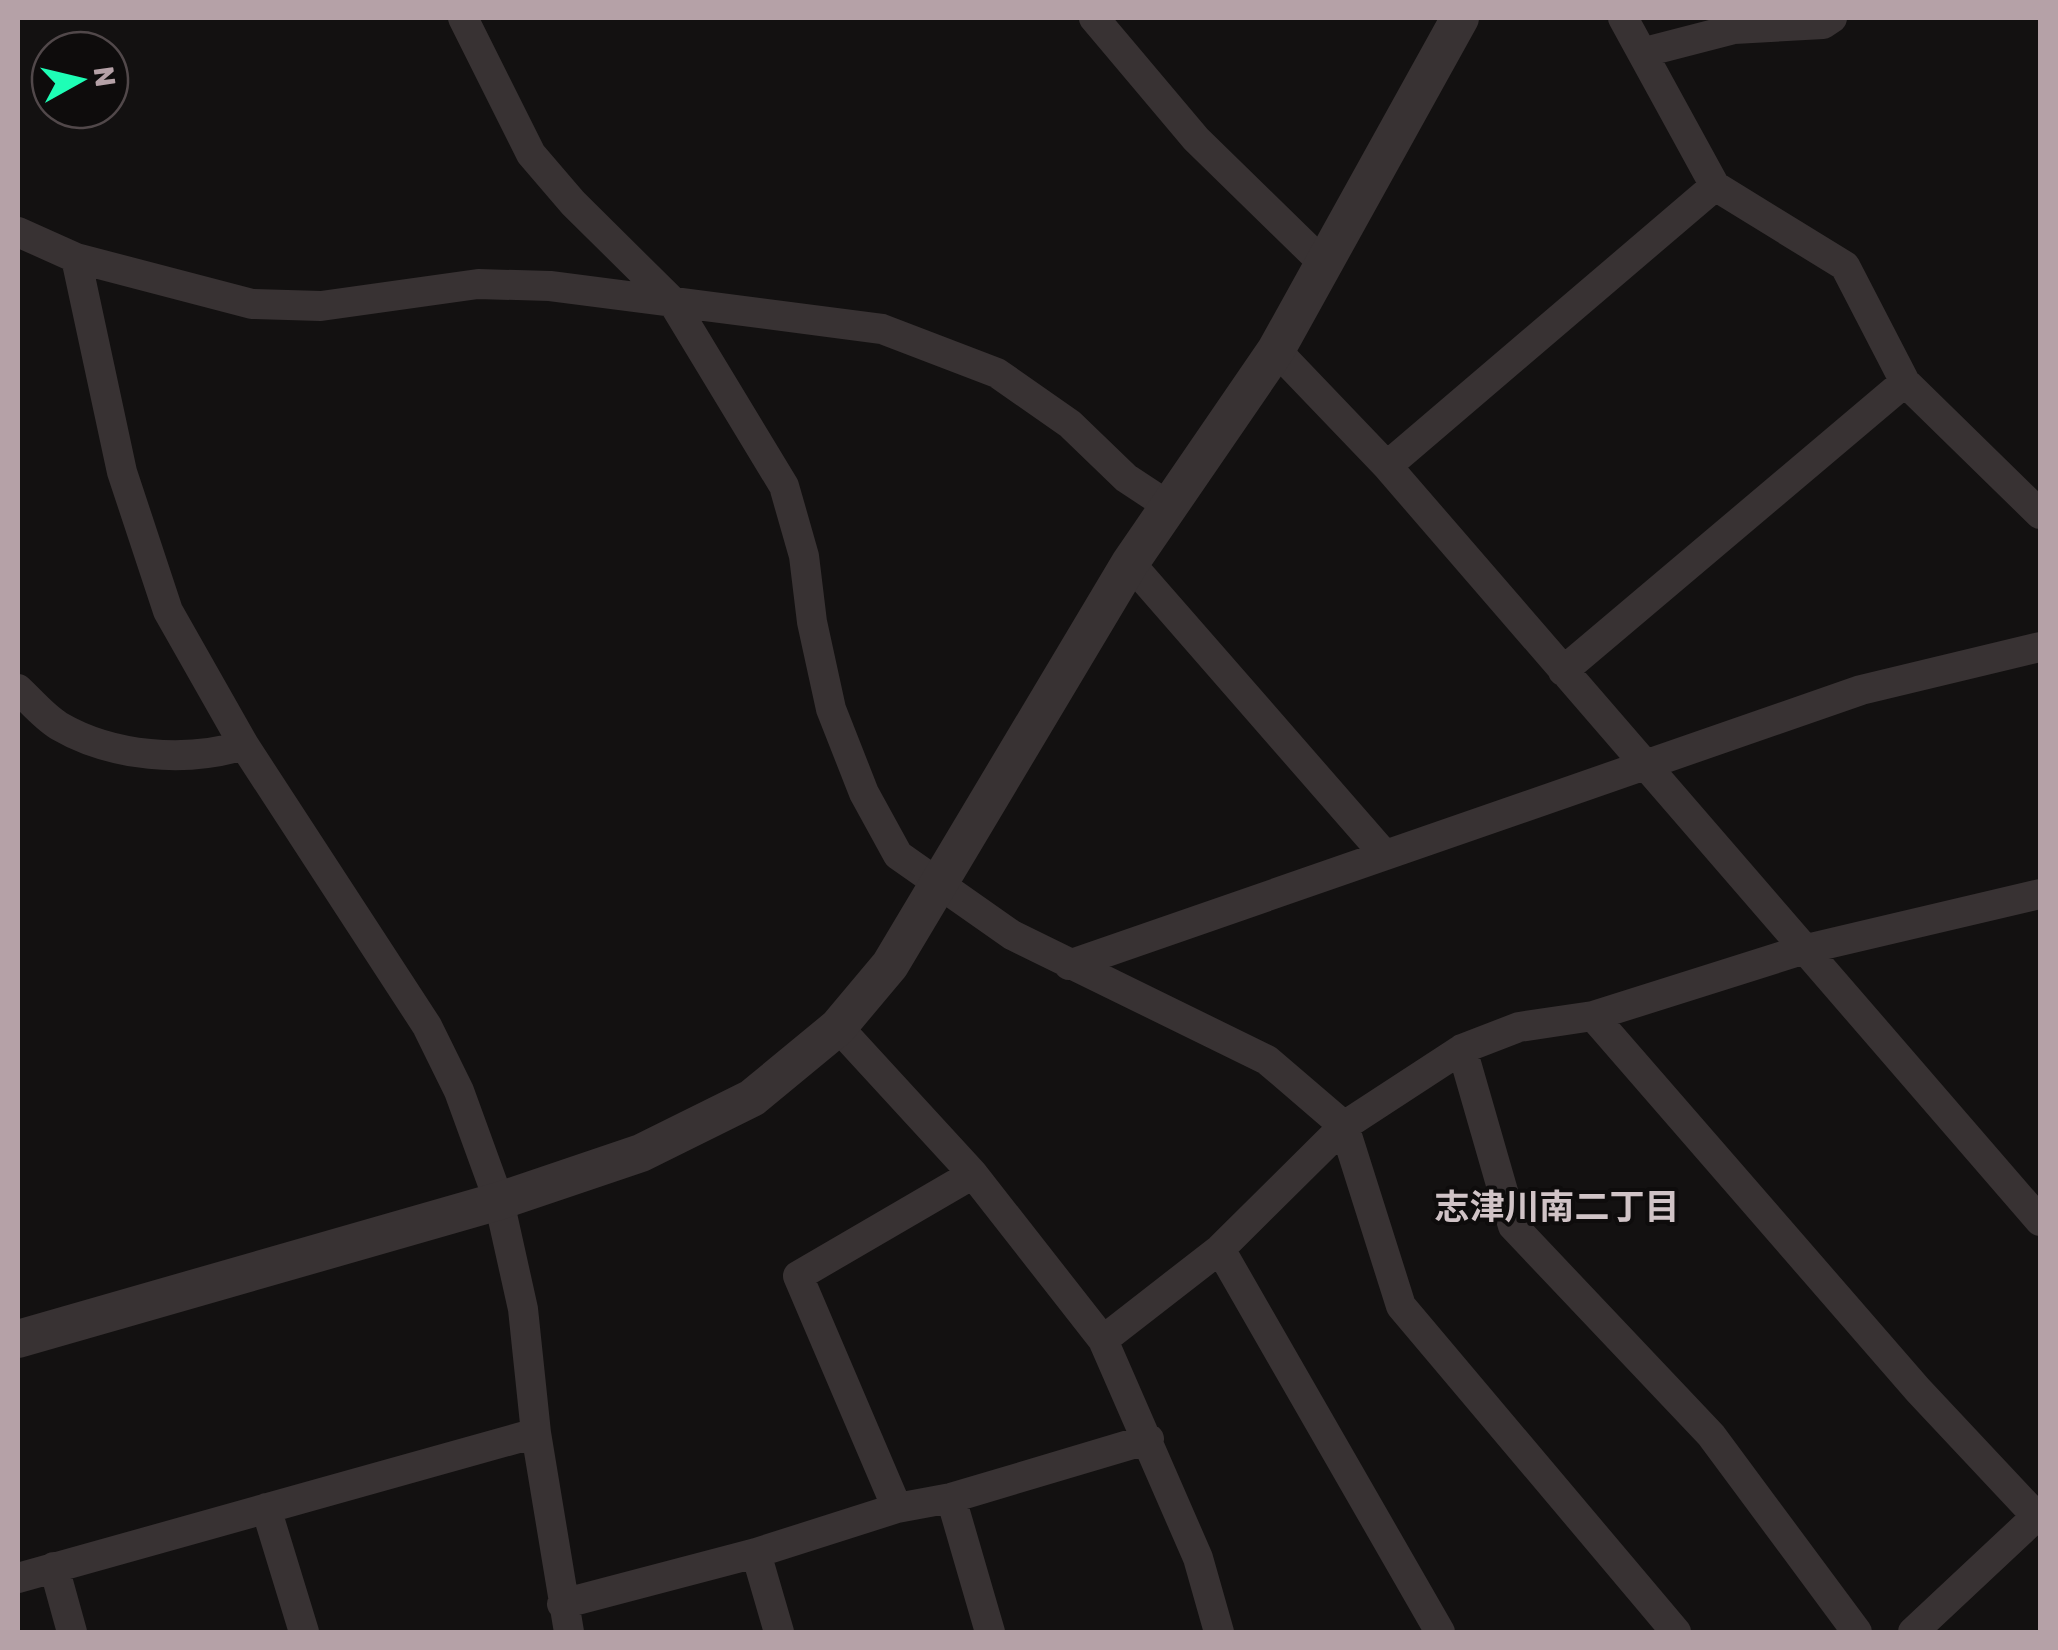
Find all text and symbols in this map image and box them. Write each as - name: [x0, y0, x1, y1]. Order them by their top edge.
- north arrow: [30, 30, 130, 130]
- text: N: [87, 64, 122, 89]
- district label: 志津川南二丁目: [1434, 1186, 1680, 1228]

